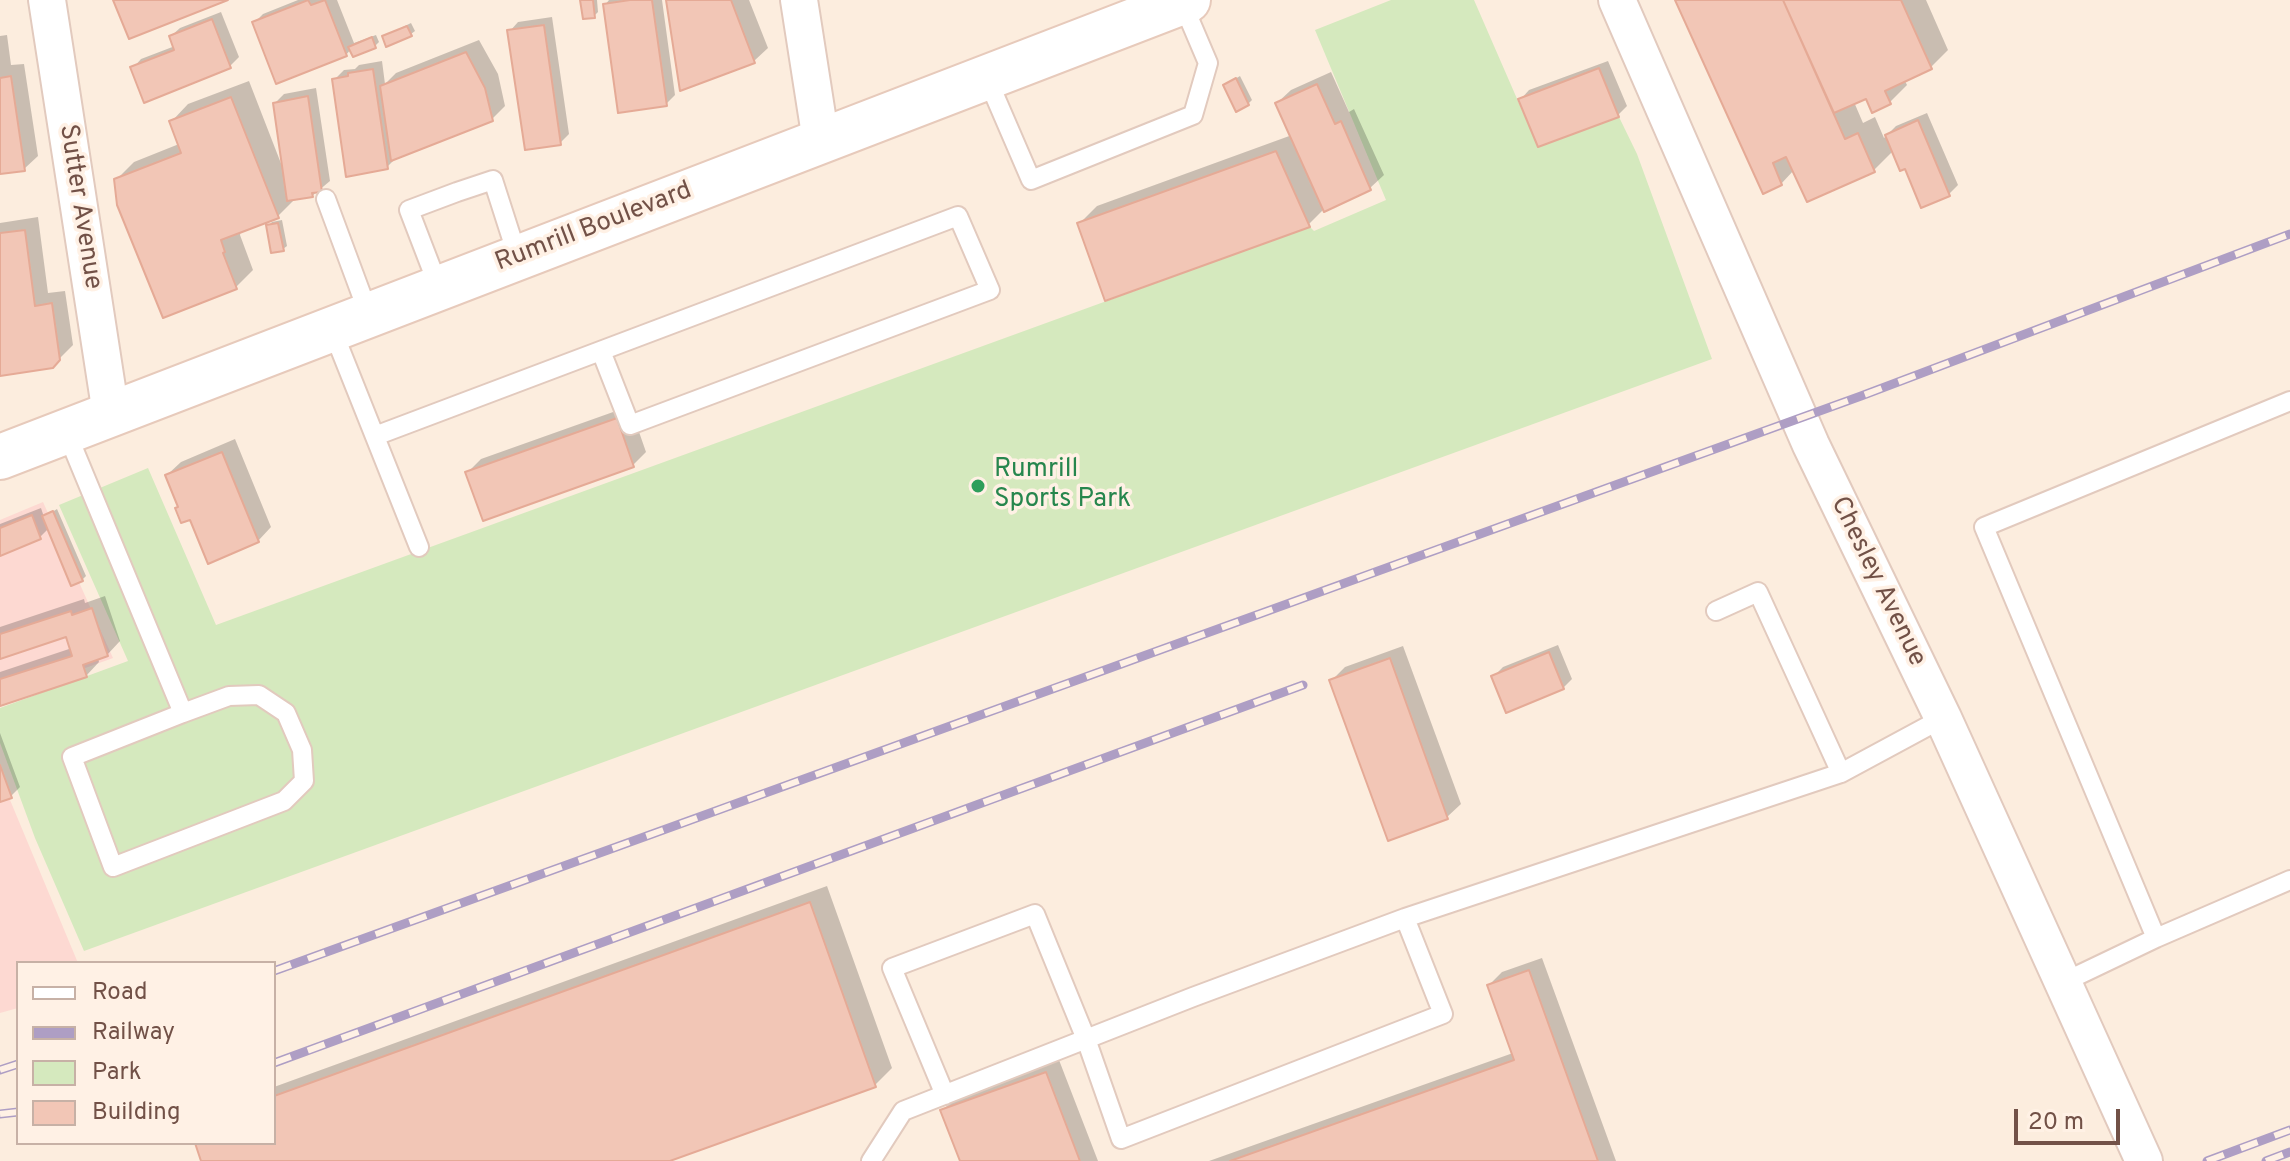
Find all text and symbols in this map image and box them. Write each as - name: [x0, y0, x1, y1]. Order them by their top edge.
- street label: Sutter Avenue: [51, 122, 107, 292]
- street label: Rumrill Boulevard: [491, 176, 697, 280]
- place label: Rumrill Sports Park: [994, 455, 1131, 516]
- marker: Rumrill Sports Park: [969, 477, 987, 495]
- street label: Chesley Avenue: [1822, 492, 1932, 672]
- legend: [16, 961, 276, 1145]
- text: Road: [92, 978, 148, 1008]
- text: Railway: [92, 1018, 175, 1048]
- text: Park: [92, 1058, 142, 1088]
- scale bar: [2018, 1093, 2124, 1143]
- text: Building: [92, 1098, 181, 1128]
- text: 20 m: [2028, 1108, 2084, 1138]

